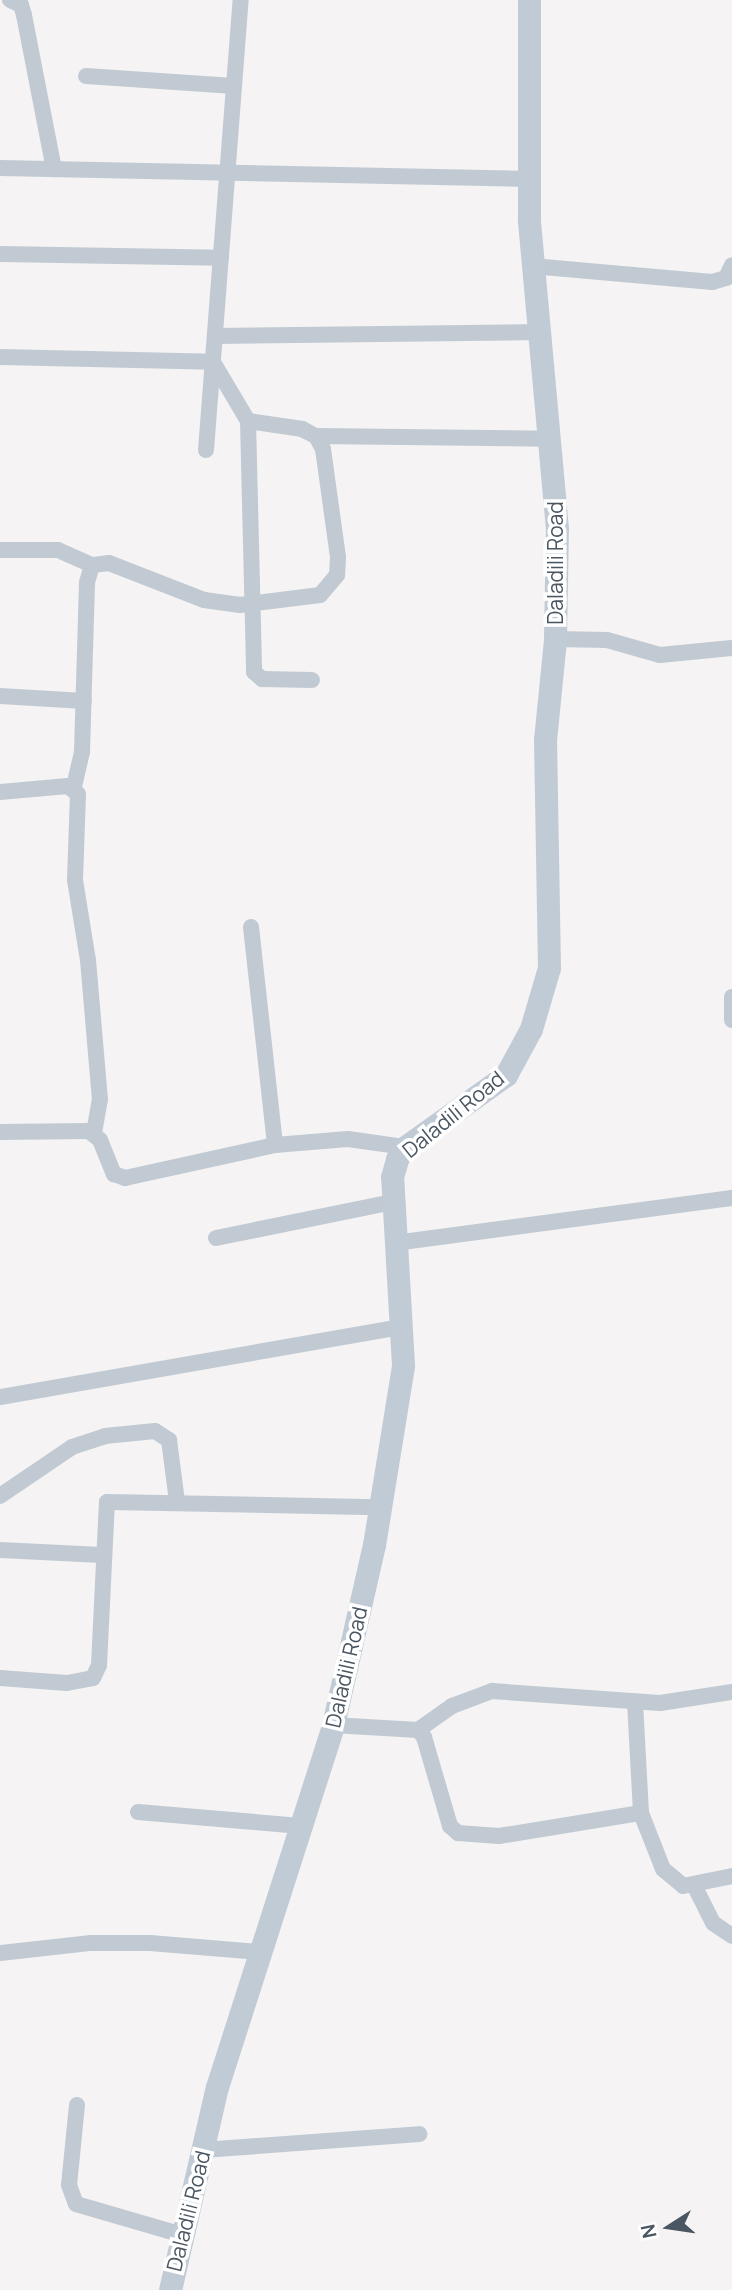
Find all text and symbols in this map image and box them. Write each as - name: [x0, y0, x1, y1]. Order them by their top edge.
- street label: Daladili Road: [542, 501, 568, 625]
- street label: Daladili Road: [397, 1065, 509, 1163]
- street label: Daladili Road: [320, 1604, 372, 1730]
- street label: Daladili Road: [161, 2148, 215, 2274]
- north arrow: [634, 2192, 704, 2262]
- text: N: [634, 2222, 663, 2241]

